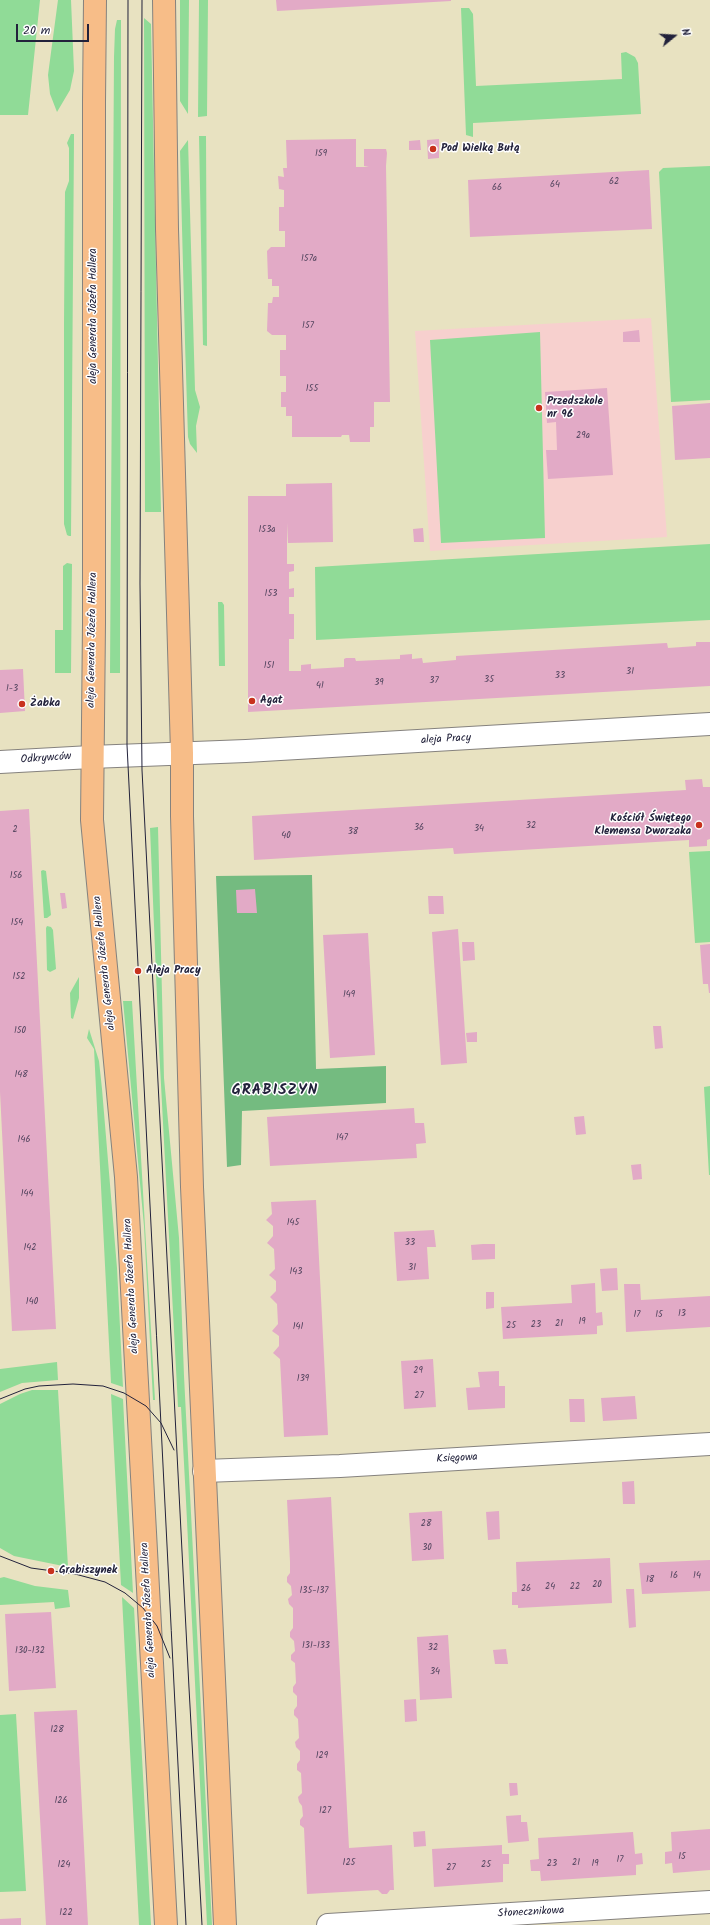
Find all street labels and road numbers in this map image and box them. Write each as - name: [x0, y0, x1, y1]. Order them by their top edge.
- street label: aleja Generała Józefa Hallera: [87, 248, 101, 384]
- street label: aleja Generała Józefa Hallera: [85, 572, 101, 708]
- street label: aleja Pracy: [421, 732, 471, 748]
- street label: Odkrywców: [20, 751, 72, 767]
- street label: aleja Generała Józefa Hallera: [91, 895, 119, 1031]
- street label: aleja Generała Józefa Hallera: [122, 1218, 142, 1354]
- street label: Księgowa: [436, 1451, 478, 1467]
- street label: aleja Generała Józefa Hallera: [139, 1542, 159, 1678]
- street label: Słonecznikowa: [497, 1905, 565, 1921]

